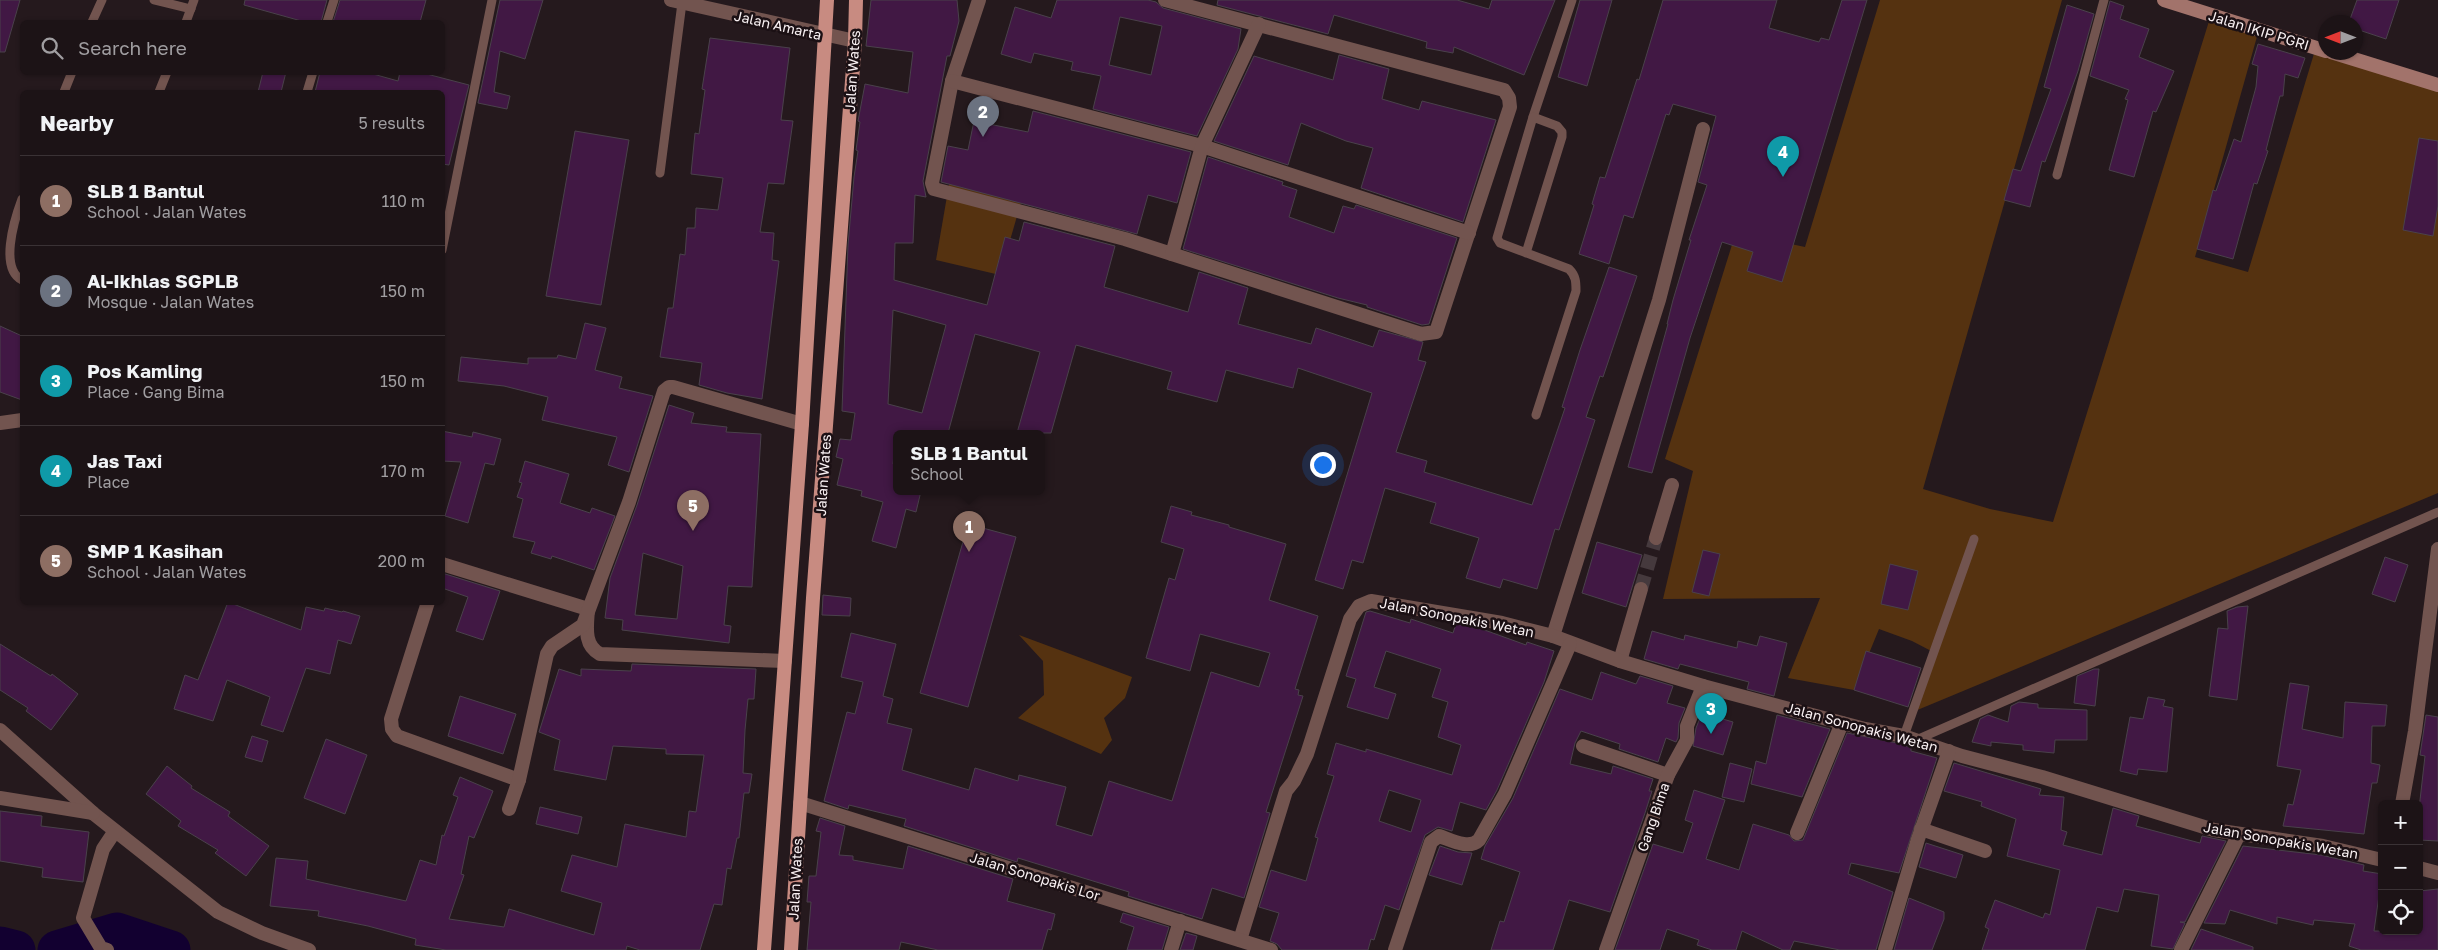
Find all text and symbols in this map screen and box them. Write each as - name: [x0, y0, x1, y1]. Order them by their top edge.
- street label: Jalan Amarta: [733, 7, 823, 43]
- street label: Jalan IKIP PGRI: [2207, 7, 2311, 53]
- north arrow: [2318, 15, 2363, 60]
- search box: [20, 20, 445, 75]
- street label: Jalan Wates: [841, 30, 863, 112]
- icon: search: [38, 34, 66, 62]
- text: Search here: [78, 36, 187, 59]
- pin: 2: [967, 96, 999, 137]
- text: Nearby: [40, 110, 114, 136]
- text: 5 results: [359, 113, 425, 133]
- pin: 4: [1767, 136, 1799, 177]
- text: SLB 1 Bantul: [87, 179, 204, 202]
- text: 1: [52, 191, 60, 211]
- text: 110 m: [381, 191, 425, 211]
- text: School · Jalan Wates: [87, 202, 247, 222]
- text: Al-Ikhlas SGPLB: [87, 269, 239, 292]
- text: 2: [51, 281, 61, 301]
- text: 150 m: [380, 281, 425, 301]
- text: Mosque · Jalan Wates: [87, 292, 254, 312]
- text: Pos Kamling: [87, 359, 202, 382]
- text: 3: [51, 371, 61, 391]
- text: 150 m: [380, 371, 425, 391]
- text: Place · Gang Bima: [87, 382, 225, 402]
- popup: [893, 430, 1045, 495]
- street label: Jalan Wates: [812, 434, 834, 516]
- text: SLB 1 Bantul: [910, 441, 1028, 464]
- text: Jas Taxi: [87, 449, 162, 472]
- your location: [1310, 452, 1336, 478]
- text: 4: [51, 461, 61, 481]
- text: 170 m: [381, 461, 425, 481]
- text: School: [910, 464, 963, 484]
- text: Place: [87, 472, 130, 492]
- pin: 5: [677, 490, 709, 531]
- pin: 1: [953, 511, 985, 552]
- text: SMP 1 Kasihan: [87, 539, 223, 562]
- text: 5: [51, 551, 61, 571]
- text: 200 m: [378, 551, 425, 571]
- text: School · Jalan Wates: [87, 562, 247, 582]
- street label: Jalan Sonopakis Wetan: [1378, 594, 1536, 640]
- pin: 3: [1695, 693, 1727, 734]
- street label: Jalan Sonopakis Wetan: [1784, 699, 1940, 755]
- street label: Gang Bima: [1633, 780, 1673, 854]
- map controls: [2378, 800, 2423, 935]
- button: +: [2378, 800, 2423, 845]
- street label: Jalan Sonopakis Wetan: [2202, 818, 2360, 862]
- street label: Jalan Wates: [784, 838, 806, 920]
- button: −: [2378, 845, 2423, 890]
- street label: Jalan Sonopakis Lor: [968, 848, 1103, 904]
- button: locate: [2378, 890, 2423, 935]

